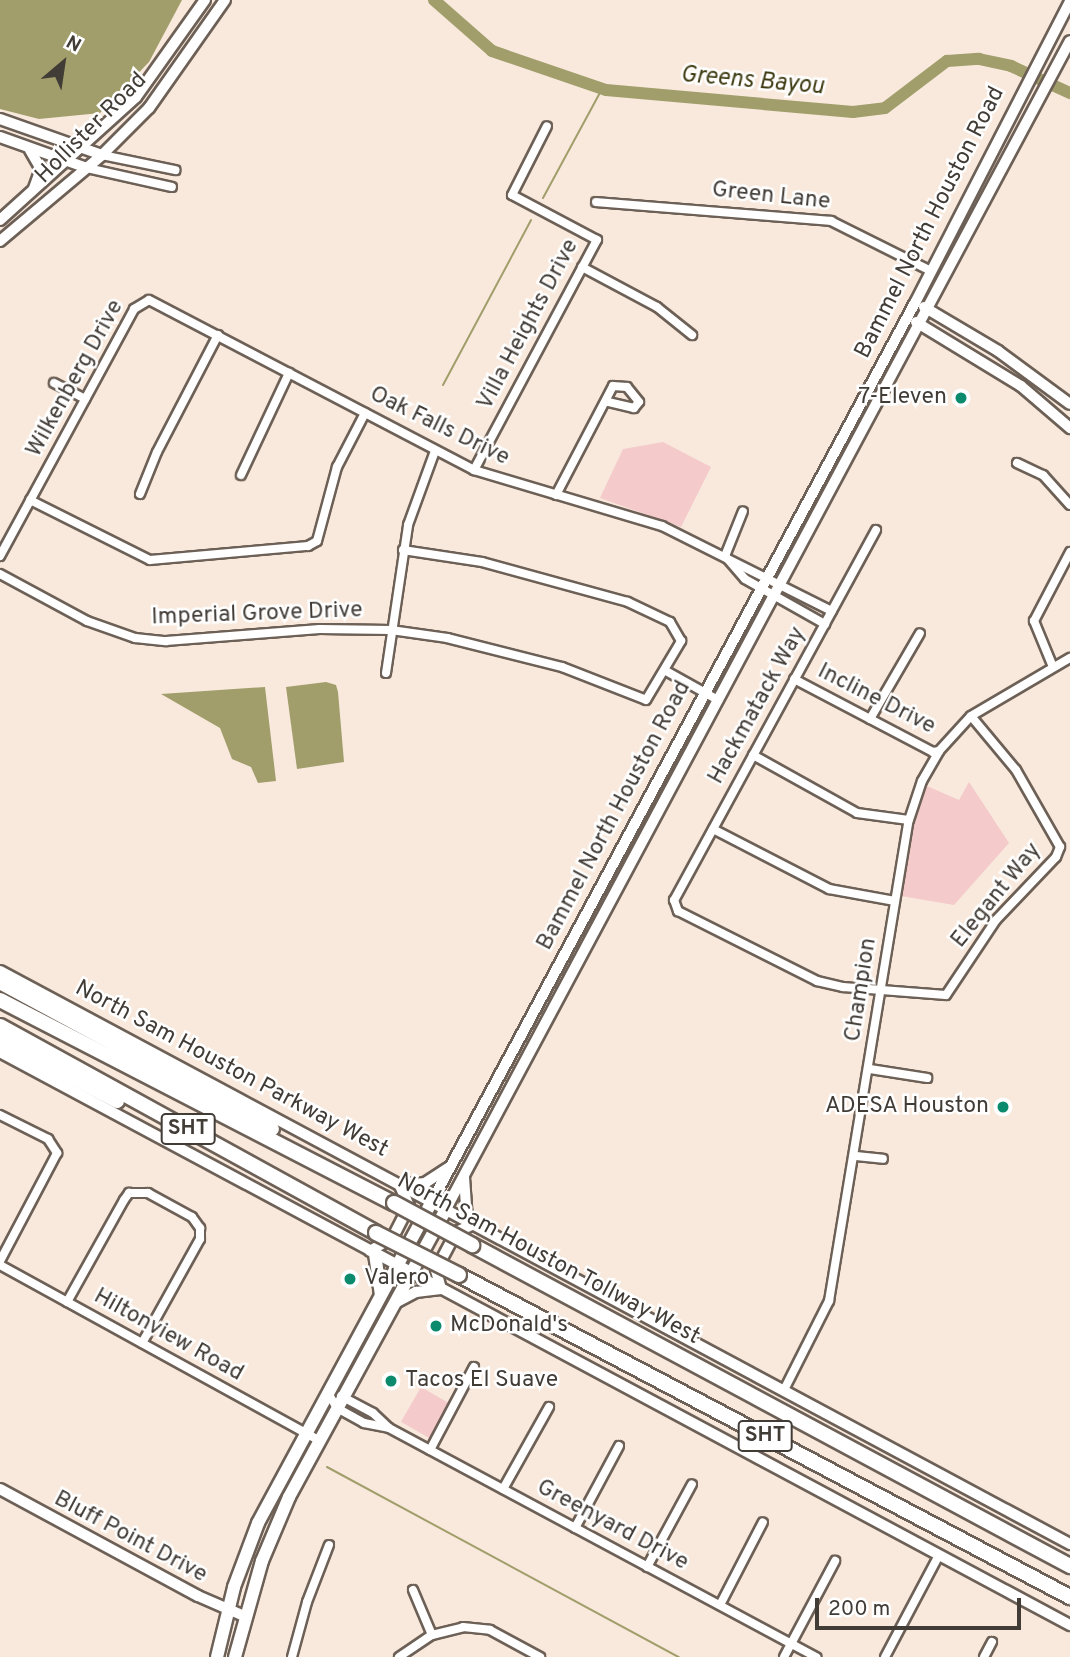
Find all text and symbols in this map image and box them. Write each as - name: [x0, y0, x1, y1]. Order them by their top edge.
- north arrow: [28, 28, 98, 98]
- text: N: [61, 31, 85, 58]
- water label: Greens Bayou: [679, 61, 825, 103]
- street label: Hollister Road: [31, 68, 153, 190]
- street label: Bammel North Houston Road: [850, 83, 1012, 363]
- street label: Green Lane: [710, 177, 832, 217]
- street label: Villa Heights Drive: [472, 235, 586, 415]
- street label: Wilkenberg Drive: [21, 296, 131, 462]
- street label: Oak Falls Drive: [365, 381, 513, 473]
- place label: 7-Eleven: [858, 384, 947, 412]
- marker: 7-Eleven: [953, 390, 969, 406]
- street label: Imperial Grove Drive: [151, 598, 363, 632]
- street label: Hackmatack Way: [703, 622, 813, 790]
- street label: Incline Drive: [812, 658, 940, 742]
- street label: Bammel North Houston Road: [532, 677, 698, 955]
- street label: Elegant Way: [946, 838, 1048, 954]
- street label: Champion: [840, 936, 884, 1044]
- street label: North Sam Houston Parkway West: [69, 975, 393, 1165]
- place label: ADESA Houston: [824, 1093, 989, 1121]
- marker: ADESA Houston: [995, 1099, 1011, 1115]
- road number: SHT: [160, 1112, 216, 1146]
- street label: North Sam Houston Tollway West: [391, 1168, 705, 1352]
- place label: Valero: [364, 1265, 429, 1293]
- marker: Valero: [342, 1271, 358, 1287]
- street label: Hiltonview Road: [88, 1283, 248, 1389]
- place label: McDonald's: [450, 1312, 568, 1340]
- marker: McDonald's: [428, 1318, 444, 1334]
- place label: Tacos El Suave: [405, 1367, 558, 1395]
- marker: Tacos El Suave: [383, 1373, 399, 1389]
- road number: SHT: [737, 1418, 793, 1454]
- street label: Greenyard Drive: [531, 1474, 693, 1578]
- street label: Bluff Point Drive: [49, 1486, 211, 1590]
- scale bar: [818, 1584, 1024, 1628]
- text: 200 m: [828, 1596, 890, 1623]

